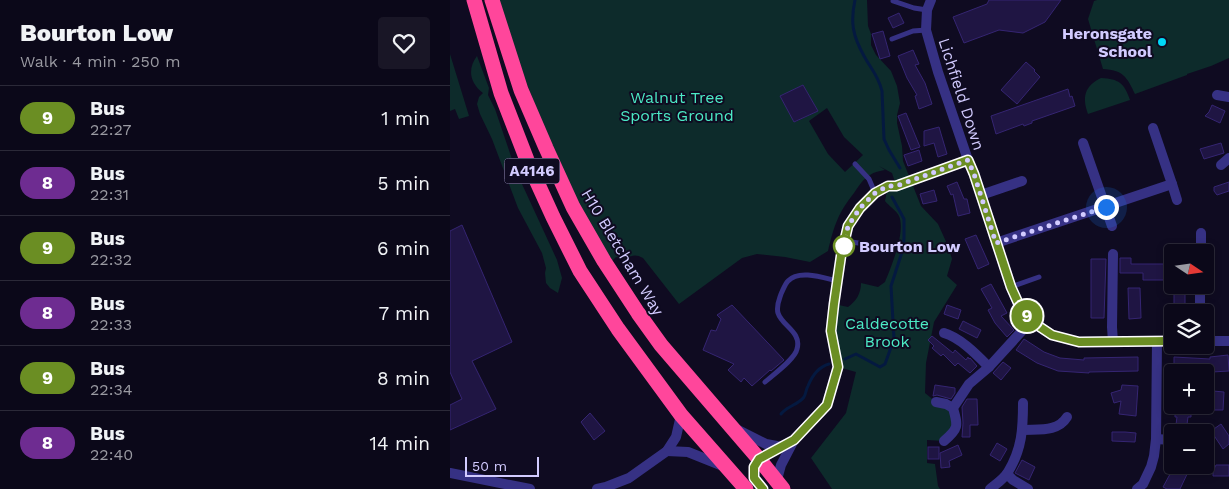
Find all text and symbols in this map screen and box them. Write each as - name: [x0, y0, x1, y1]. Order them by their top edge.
- button: heart: [378, 17, 430, 69]
- text: Bourton Low: [20, 19, 173, 47]
- place label: Heronsgate School: [1062, 24, 1153, 61]
- street label: Lichfield Down: [934, 36, 989, 153]
- marker: Heronsgate School: [1156, 36, 1168, 48]
- text: Walk · 4 min · 250 m: [20, 52, 180, 71]
- park label: Walnut Tree Sports Ground: [620, 88, 734, 125]
- text: Bus: [90, 97, 125, 120]
- text: 9: [42, 107, 53, 128]
- text: 1 min: [381, 107, 430, 130]
- text: 22:27: [90, 120, 131, 139]
- road number: A4146: [504, 158, 560, 184]
- text: Bus: [90, 162, 125, 185]
- text: 8: [42, 172, 53, 193]
- text: 5 min: [378, 172, 430, 195]
- text: 22:31: [90, 185, 129, 204]
- street label: H10 Bletcham Way: [577, 186, 668, 320]
- your location: [1094, 195, 1119, 220]
- text: Bus: [90, 227, 125, 250]
- marker: Bourton Low: [833, 235, 855, 257]
- text: 9: [42, 237, 53, 258]
- text: 6 min: [377, 237, 430, 260]
- place label: Bourton Low: [859, 237, 961, 256]
- north arrow: [1164, 244, 1214, 294]
- map controls: [1164, 244, 1214, 474]
- text: 22:32: [90, 250, 132, 269]
- text: Bus: [90, 292, 125, 315]
- line badge: 9: [1011, 300, 1043, 332]
- text: 8: [42, 302, 53, 323]
- text: 7 min: [379, 302, 430, 325]
- button: layers: [1164, 304, 1214, 354]
- text: 9: [1021, 305, 1033, 326]
- park label: Caldecotte Brook: [845, 314, 929, 351]
- text: 22:33: [90, 315, 132, 334]
- text: Bus: [90, 357, 125, 380]
- button: +: [1164, 364, 1214, 414]
- text: 9: [42, 367, 53, 388]
- text: 8 min: [377, 367, 430, 390]
- text: 22:34: [90, 380, 133, 399]
- text: Bus: [90, 422, 125, 445]
- button: −: [1164, 424, 1214, 474]
- text: 8: [42, 432, 53, 453]
- text: 14 min: [370, 432, 430, 455]
- text: 22:40: [90, 445, 133, 464]
- scale bar: [465, 454, 539, 477]
- text: 50 m: [472, 458, 507, 474]

